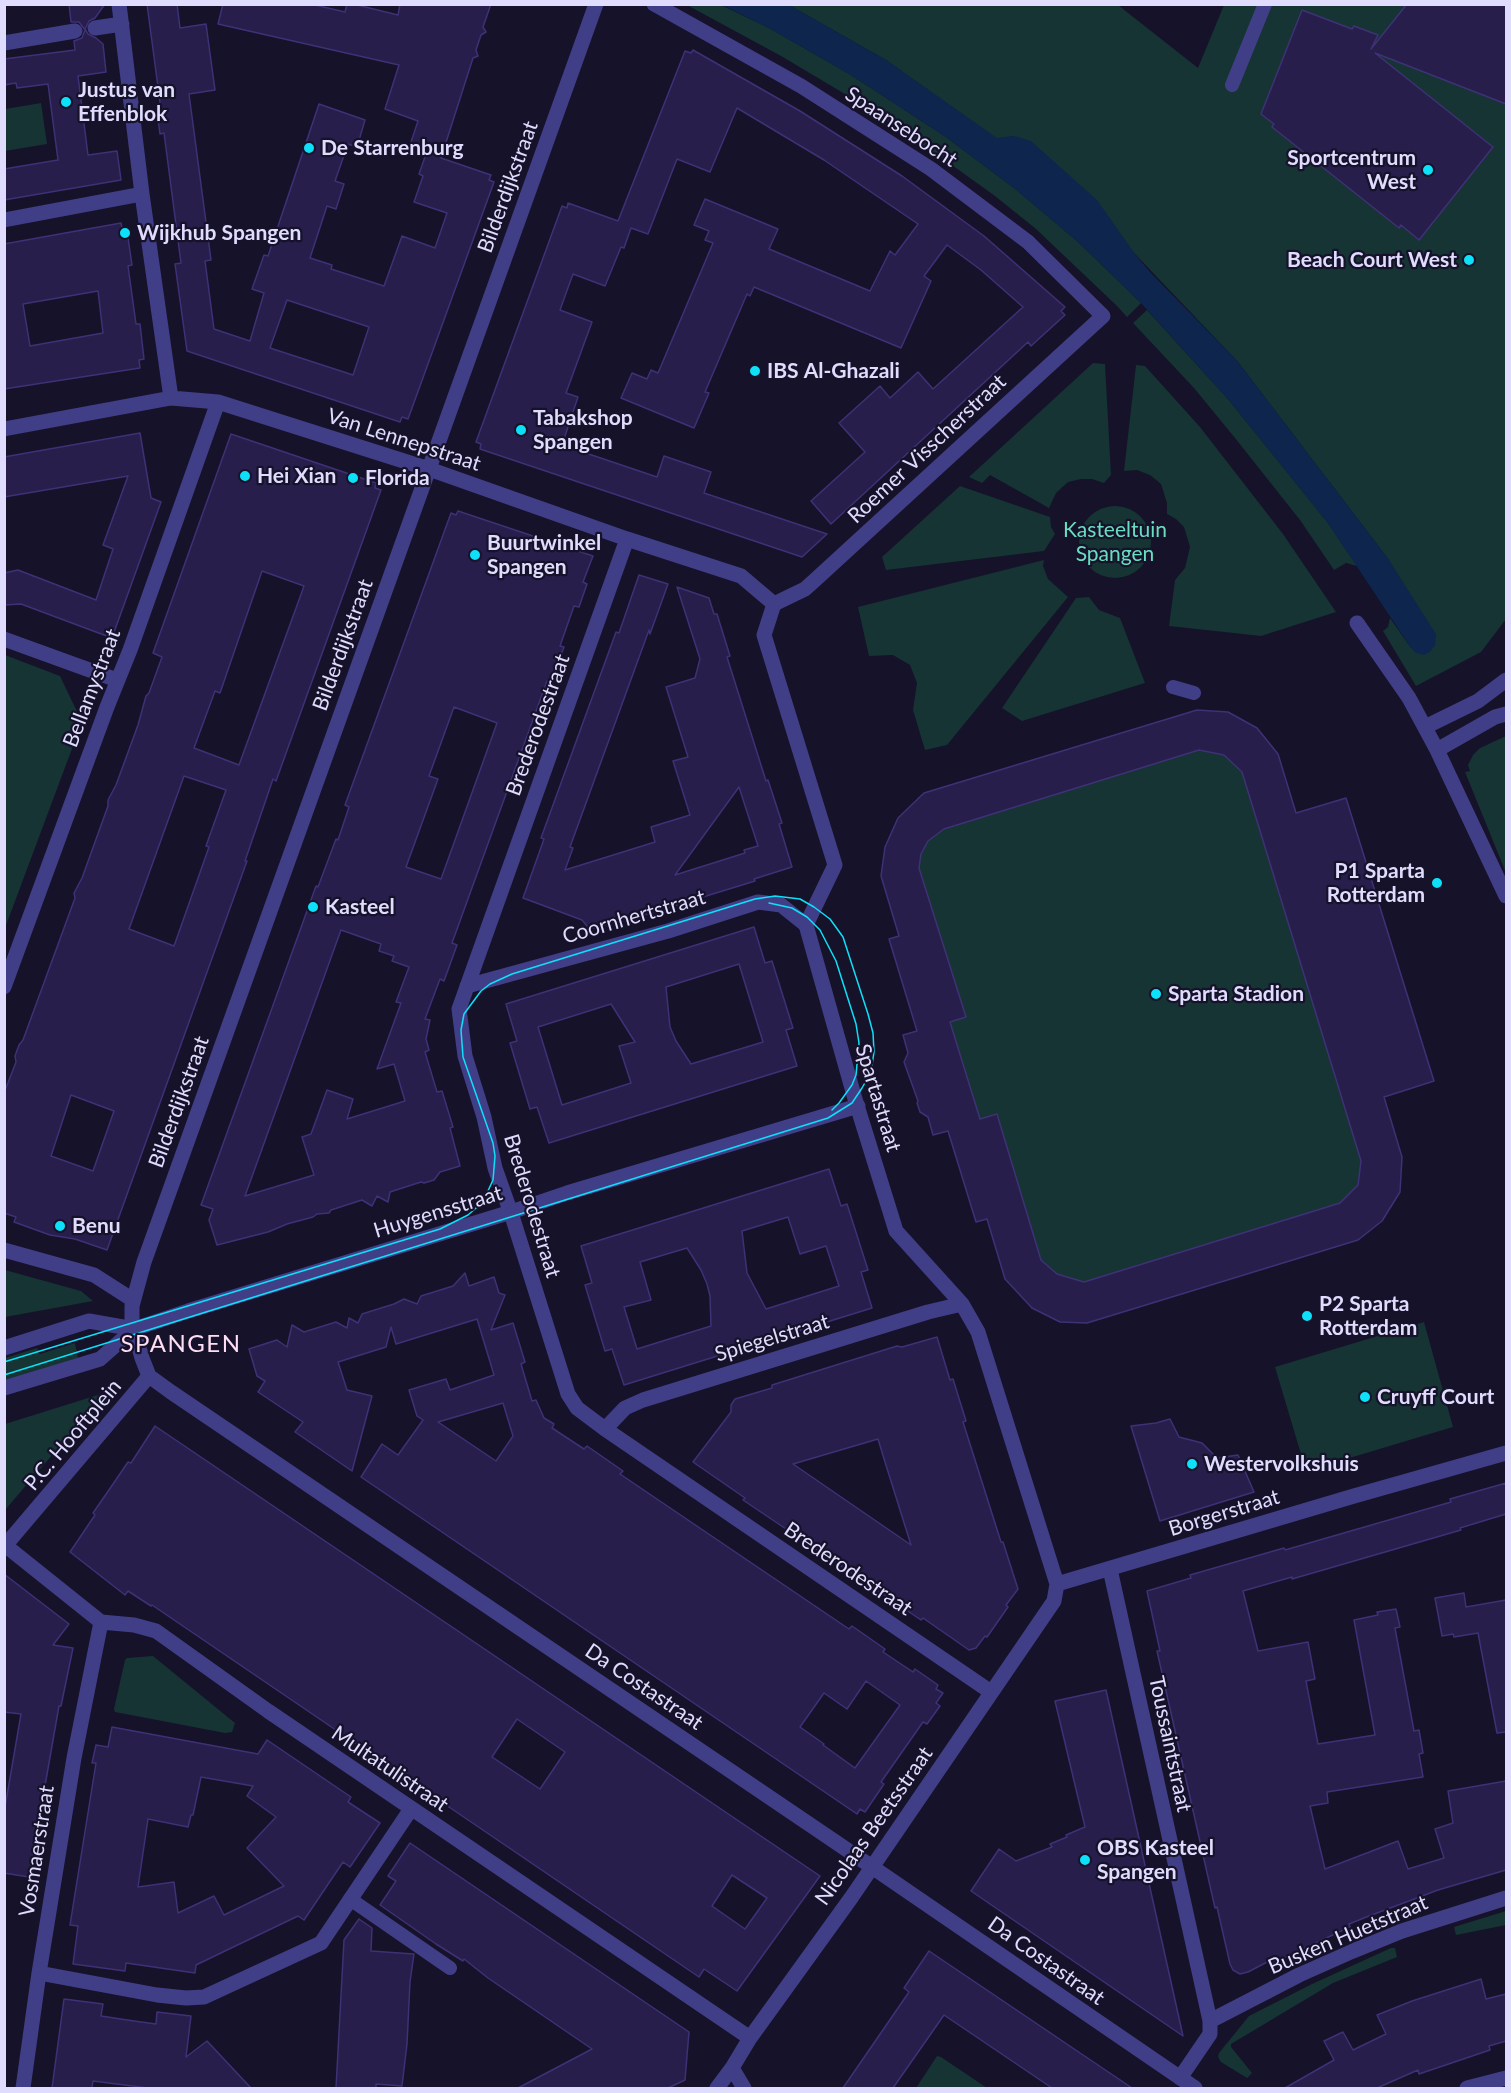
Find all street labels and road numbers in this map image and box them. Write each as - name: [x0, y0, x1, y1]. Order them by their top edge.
- street label: Spaansebocht: [840, 81, 962, 173]
- street label: Bilderdijkstraat: [473, 118, 543, 256]
- street label: Roemer Visscherstraat: [843, 369, 1011, 529]
- street label: Van Lennepstraat: [324, 403, 484, 477]
- street label: Bilderdijkstraat: [308, 576, 378, 714]
- street label: Bellamystraat: [58, 625, 126, 751]
- street label: Brederodestraat: [501, 651, 575, 799]
- street label: Coornhertstraat: [560, 885, 708, 949]
- street label: Bilderdijkstraat: [144, 1033, 214, 1171]
- street label: Spartastraat: [850, 1041, 906, 1155]
- street label: Brederodestraat: [498, 1131, 566, 1281]
- street label: Huygensstraat: [371, 1180, 505, 1244]
- street label: Spiegelstraat: [712, 1309, 832, 1367]
- street label: P.C. Hooftplein: [19, 1374, 127, 1496]
- street label: Borgerstraat: [1166, 1484, 1282, 1542]
- street label: Brederodestraat: [779, 1517, 917, 1621]
- street label: Da Costastraat: [580, 1638, 708, 1736]
- street label: Toussaintstraat: [1143, 1674, 1197, 1814]
- street label: Multatulistraat: [327, 1721, 453, 1817]
- street label: Nicolaas Beetsstraat: [810, 1742, 938, 1910]
- street label: Vosmaerstraat: [14, 1784, 60, 1918]
- street label: Busken Huetstraat: [1264, 1890, 1432, 1980]
- street label: Da Costastraat: [983, 1911, 1109, 2011]

